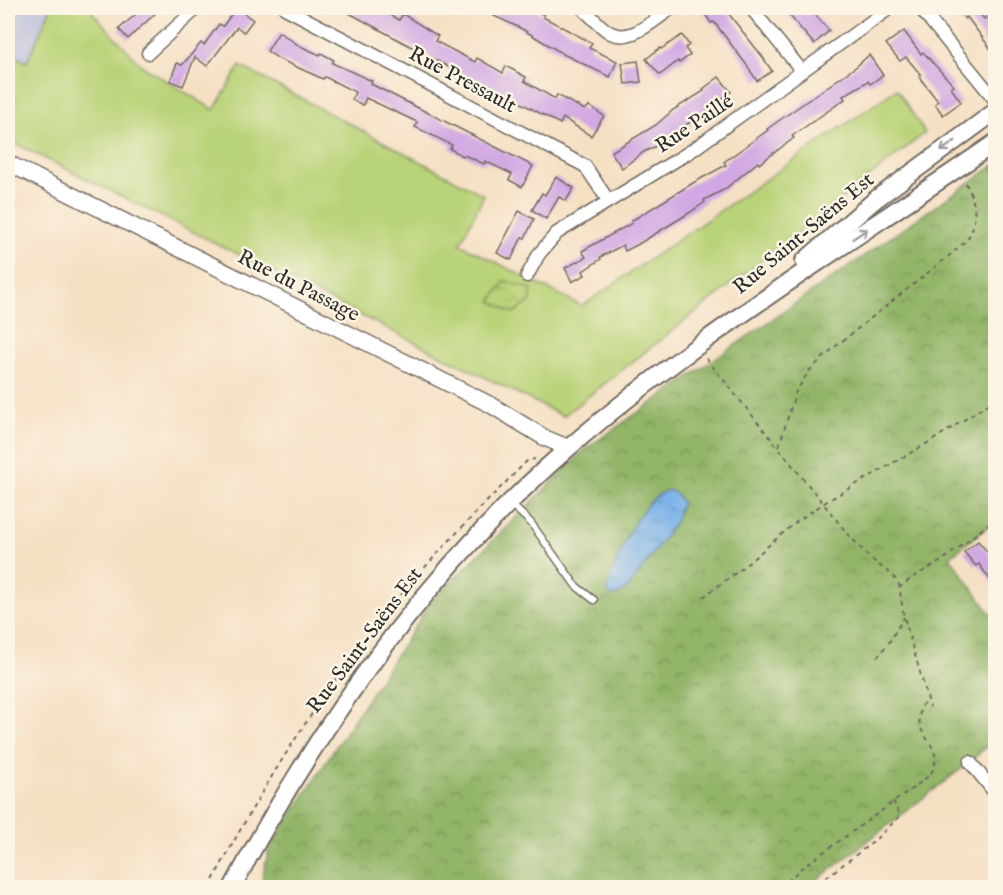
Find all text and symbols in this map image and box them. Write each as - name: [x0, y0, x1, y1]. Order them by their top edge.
- street label: Rue Pressault: [404, 41, 521, 120]
- street label: Rue Paillé: [651, 88, 739, 160]
- one-way arrow: [941, 140, 957, 152]
- street label: Rue Saint-Saëns Est: [728, 167, 880, 301]
- one-way arrow: [851, 227, 868, 239]
- street label: Rue du Passage: [233, 244, 364, 329]
- street label: Rue Saint-Saëns Est: [301, 562, 429, 719]

